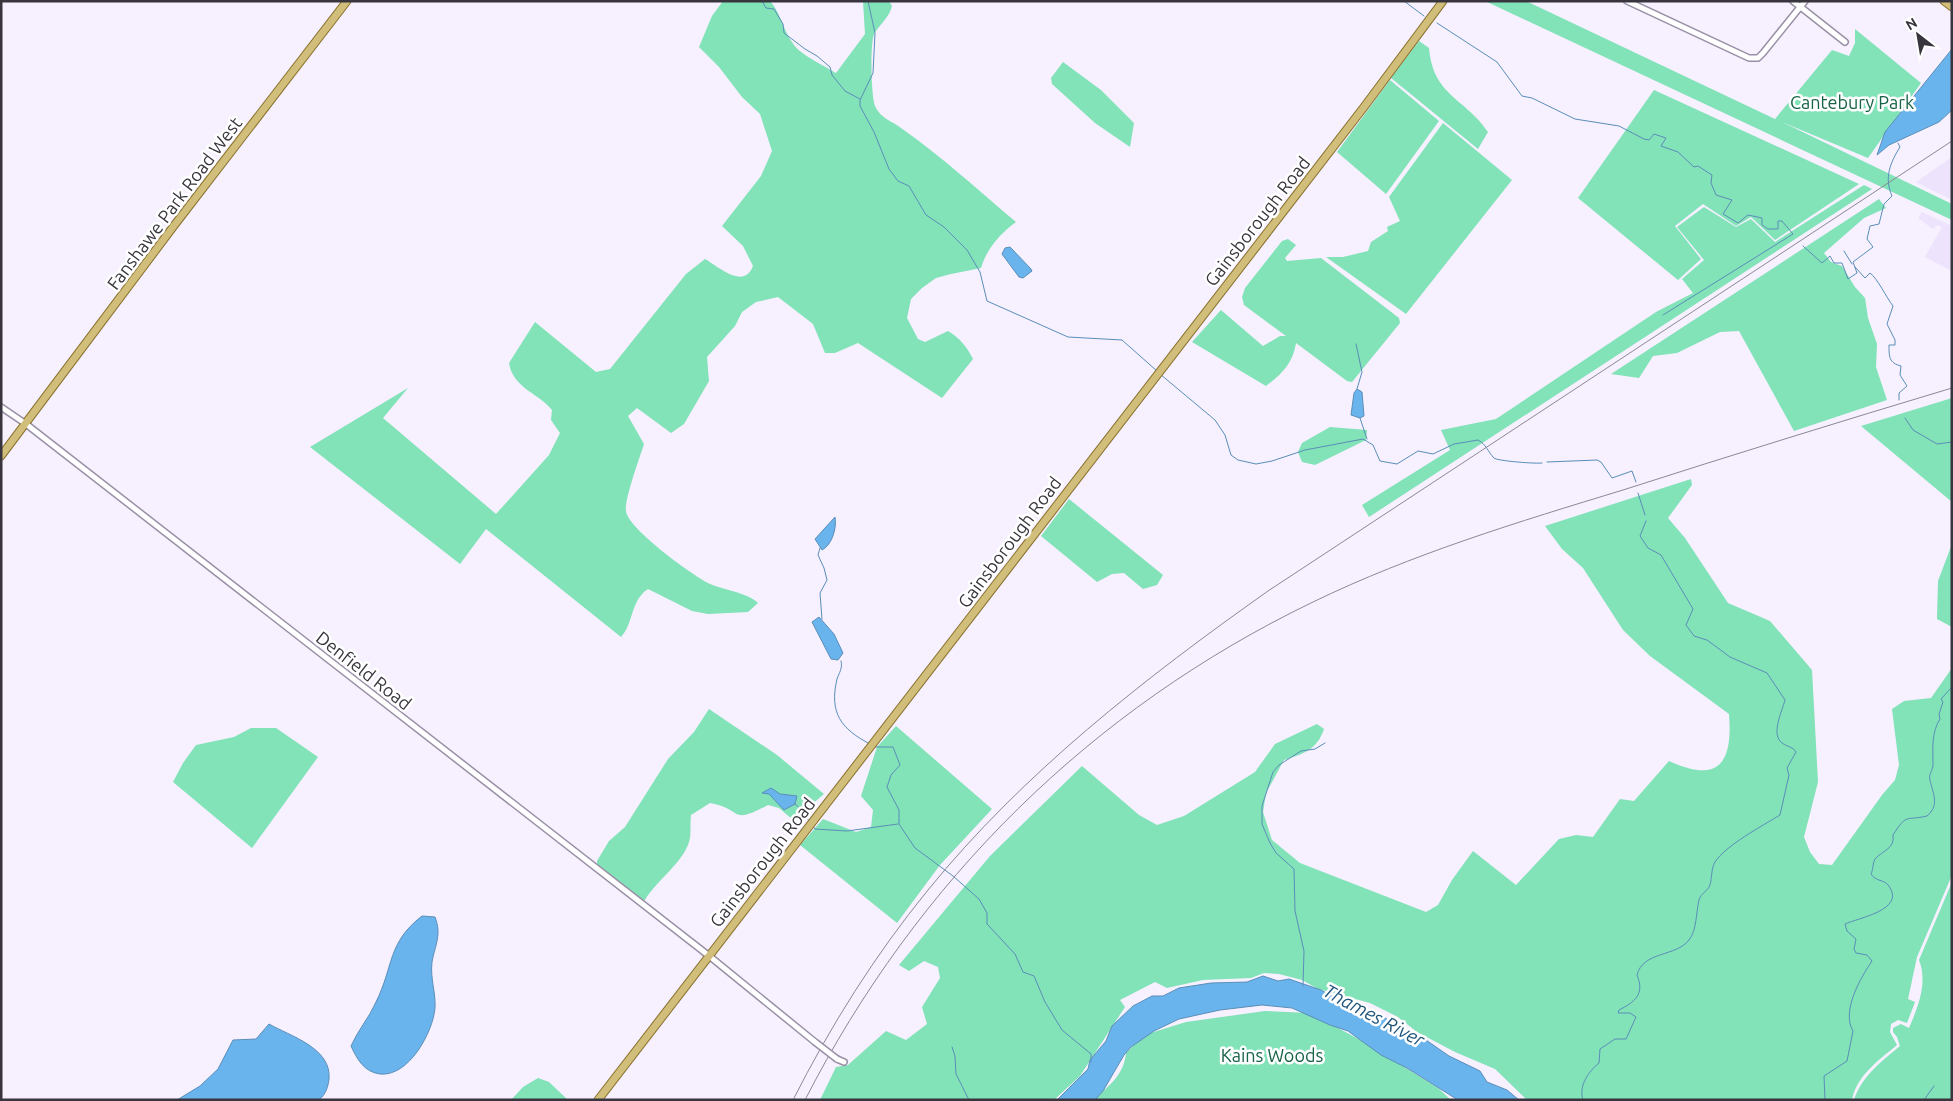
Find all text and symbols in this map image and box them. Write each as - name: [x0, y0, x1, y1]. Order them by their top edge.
- north arrow: [1893, 10, 1943, 60]
- text: N: [1903, 14, 1920, 33]
- park label: Cantebury Park: [1790, 92, 1914, 112]
- street label: Fanshawe Park Road West: [103, 113, 245, 293]
- street label: Gainsborough Road: [1200, 152, 1314, 290]
- street label: Gainsborough Road: [953, 473, 1065, 611]
- street label: Denfield Road: [313, 627, 415, 713]
- street label: Gainsborough Road: [705, 793, 819, 931]
- water label: Thames River: [1320, 979, 1429, 1051]
- park label: Kains Woods: [1221, 1045, 1323, 1065]

